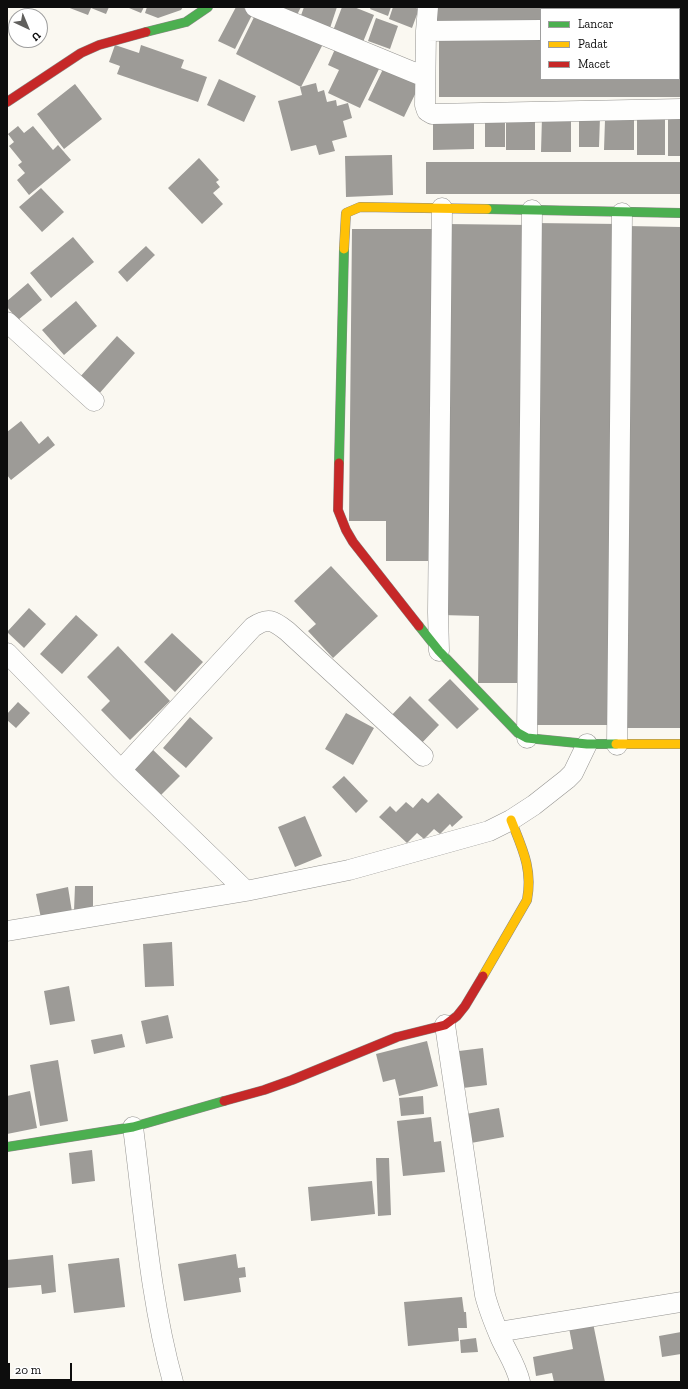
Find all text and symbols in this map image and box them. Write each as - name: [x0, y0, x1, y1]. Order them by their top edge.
- north arrow: [8, 8, 48, 48]
- legend: [540, 8, 680, 80]
- text: Lancar: [578, 17, 614, 31]
- text: U: [29, 29, 43, 44]
- text: Padat: [578, 37, 607, 51]
- text: Macet: [578, 57, 610, 71]
- scale bar: [10, 1355, 74, 1381]
- text: 20 m: [15, 1363, 41, 1377]

